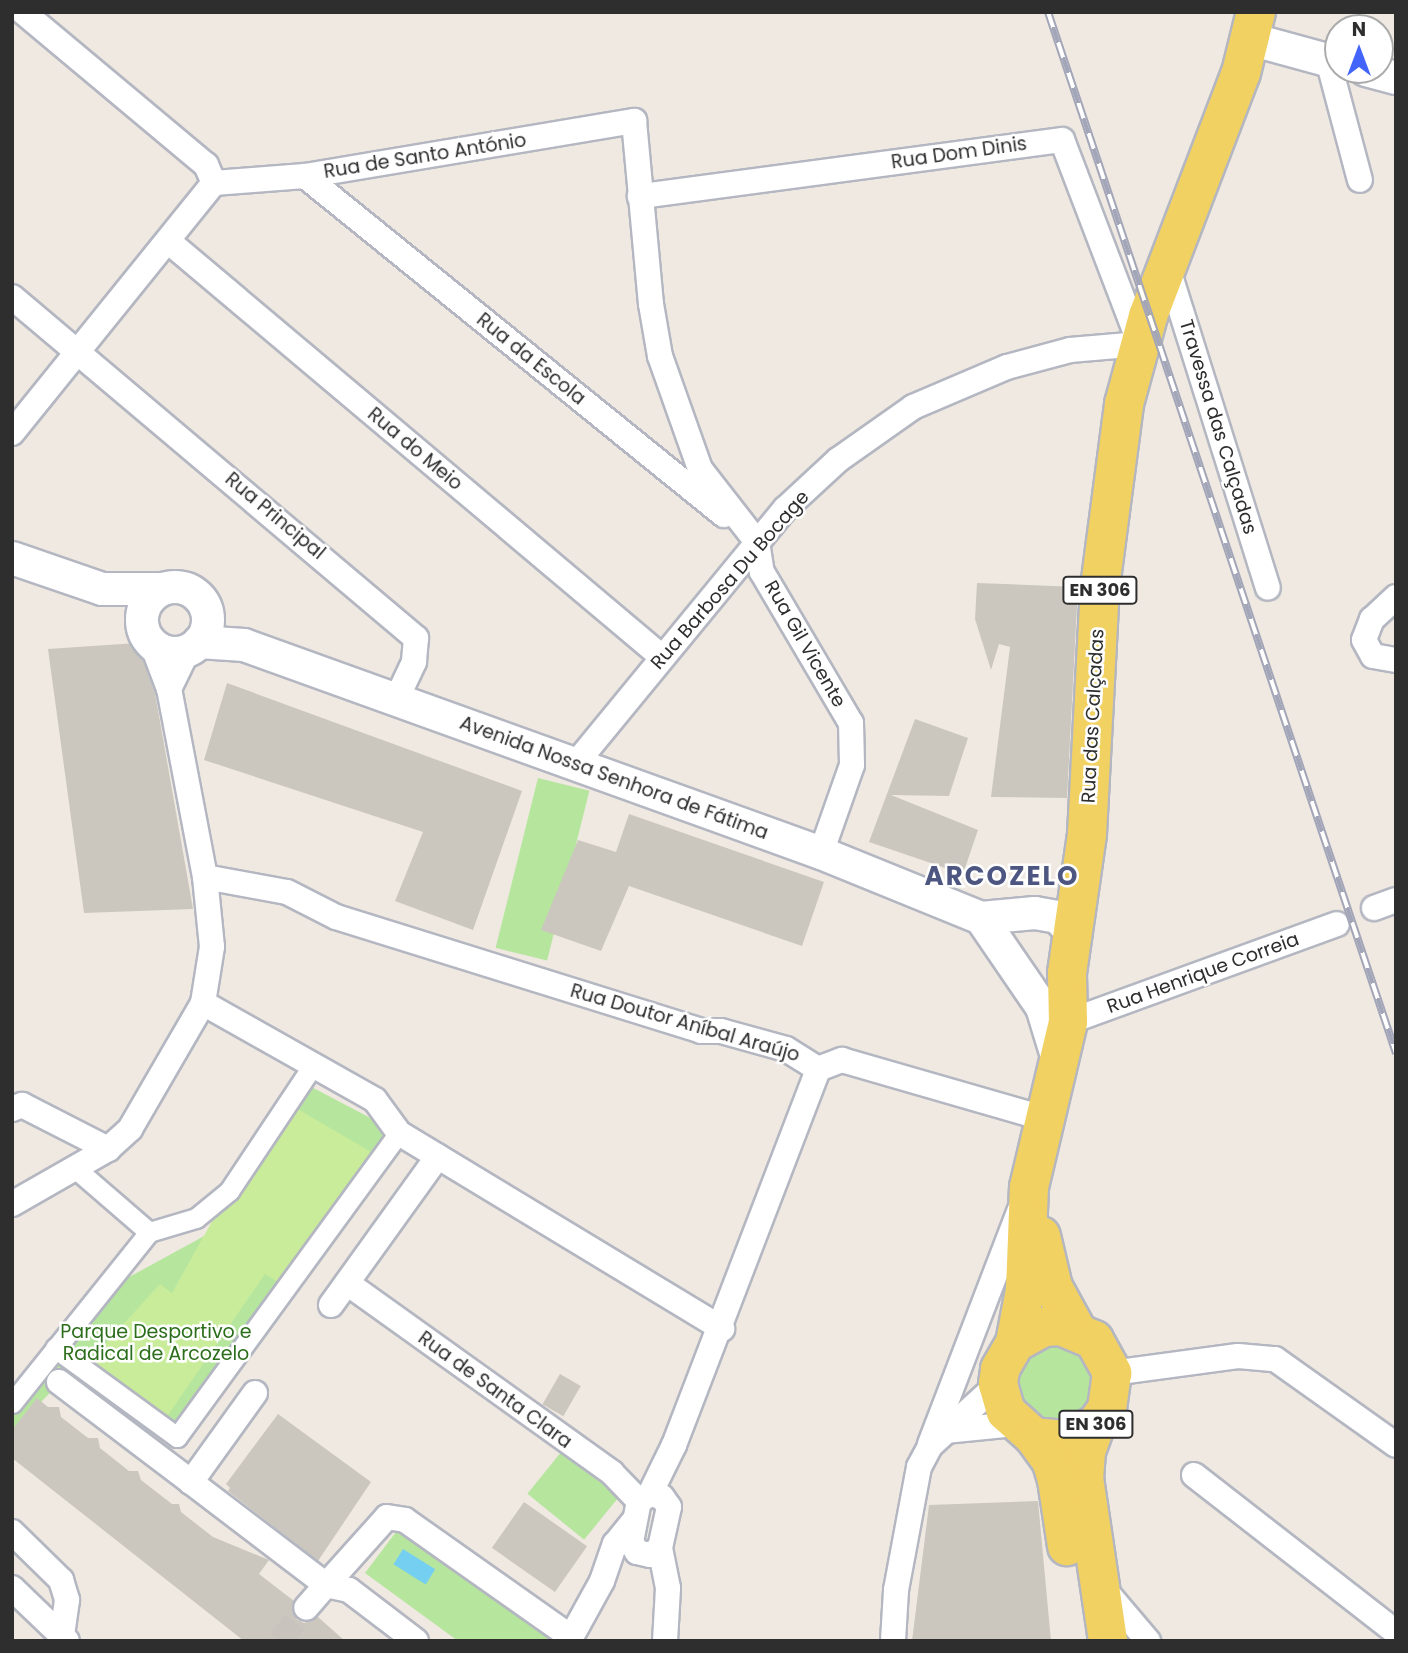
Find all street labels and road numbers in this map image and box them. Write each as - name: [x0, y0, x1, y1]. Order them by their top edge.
- street label: Rua de Santo António: [322, 129, 528, 183]
- street label: Rua Dom Dinis: [890, 132, 1028, 174]
- street label: Rua da Escola: [472, 308, 590, 410]
- street label: Travessa das Calçadas: [1174, 317, 1262, 537]
- street label: Rua do Meio: [363, 403, 467, 495]
- street label: Rua Principal: [221, 468, 329, 564]
- street label: Rua Barbosa Du Bocage: [646, 486, 814, 674]
- road number: EN 306: [1062, 576, 1138, 604]
- street label: Rua Gil Vicente: [759, 577, 851, 711]
- street label: Rua das Calçadas: [1077, 628, 1109, 804]
- street label: Avenida Nossa Senhora de Fátima: [457, 711, 771, 845]
- street label: Rua Henrique Correia: [1104, 928, 1302, 1018]
- street label: Rua Doutor Aníbal Araújo: [568, 979, 802, 1067]
- street label: Rua de Santa Clara: [414, 1327, 576, 1453]
- road number: EN 306: [1058, 1409, 1134, 1438]

